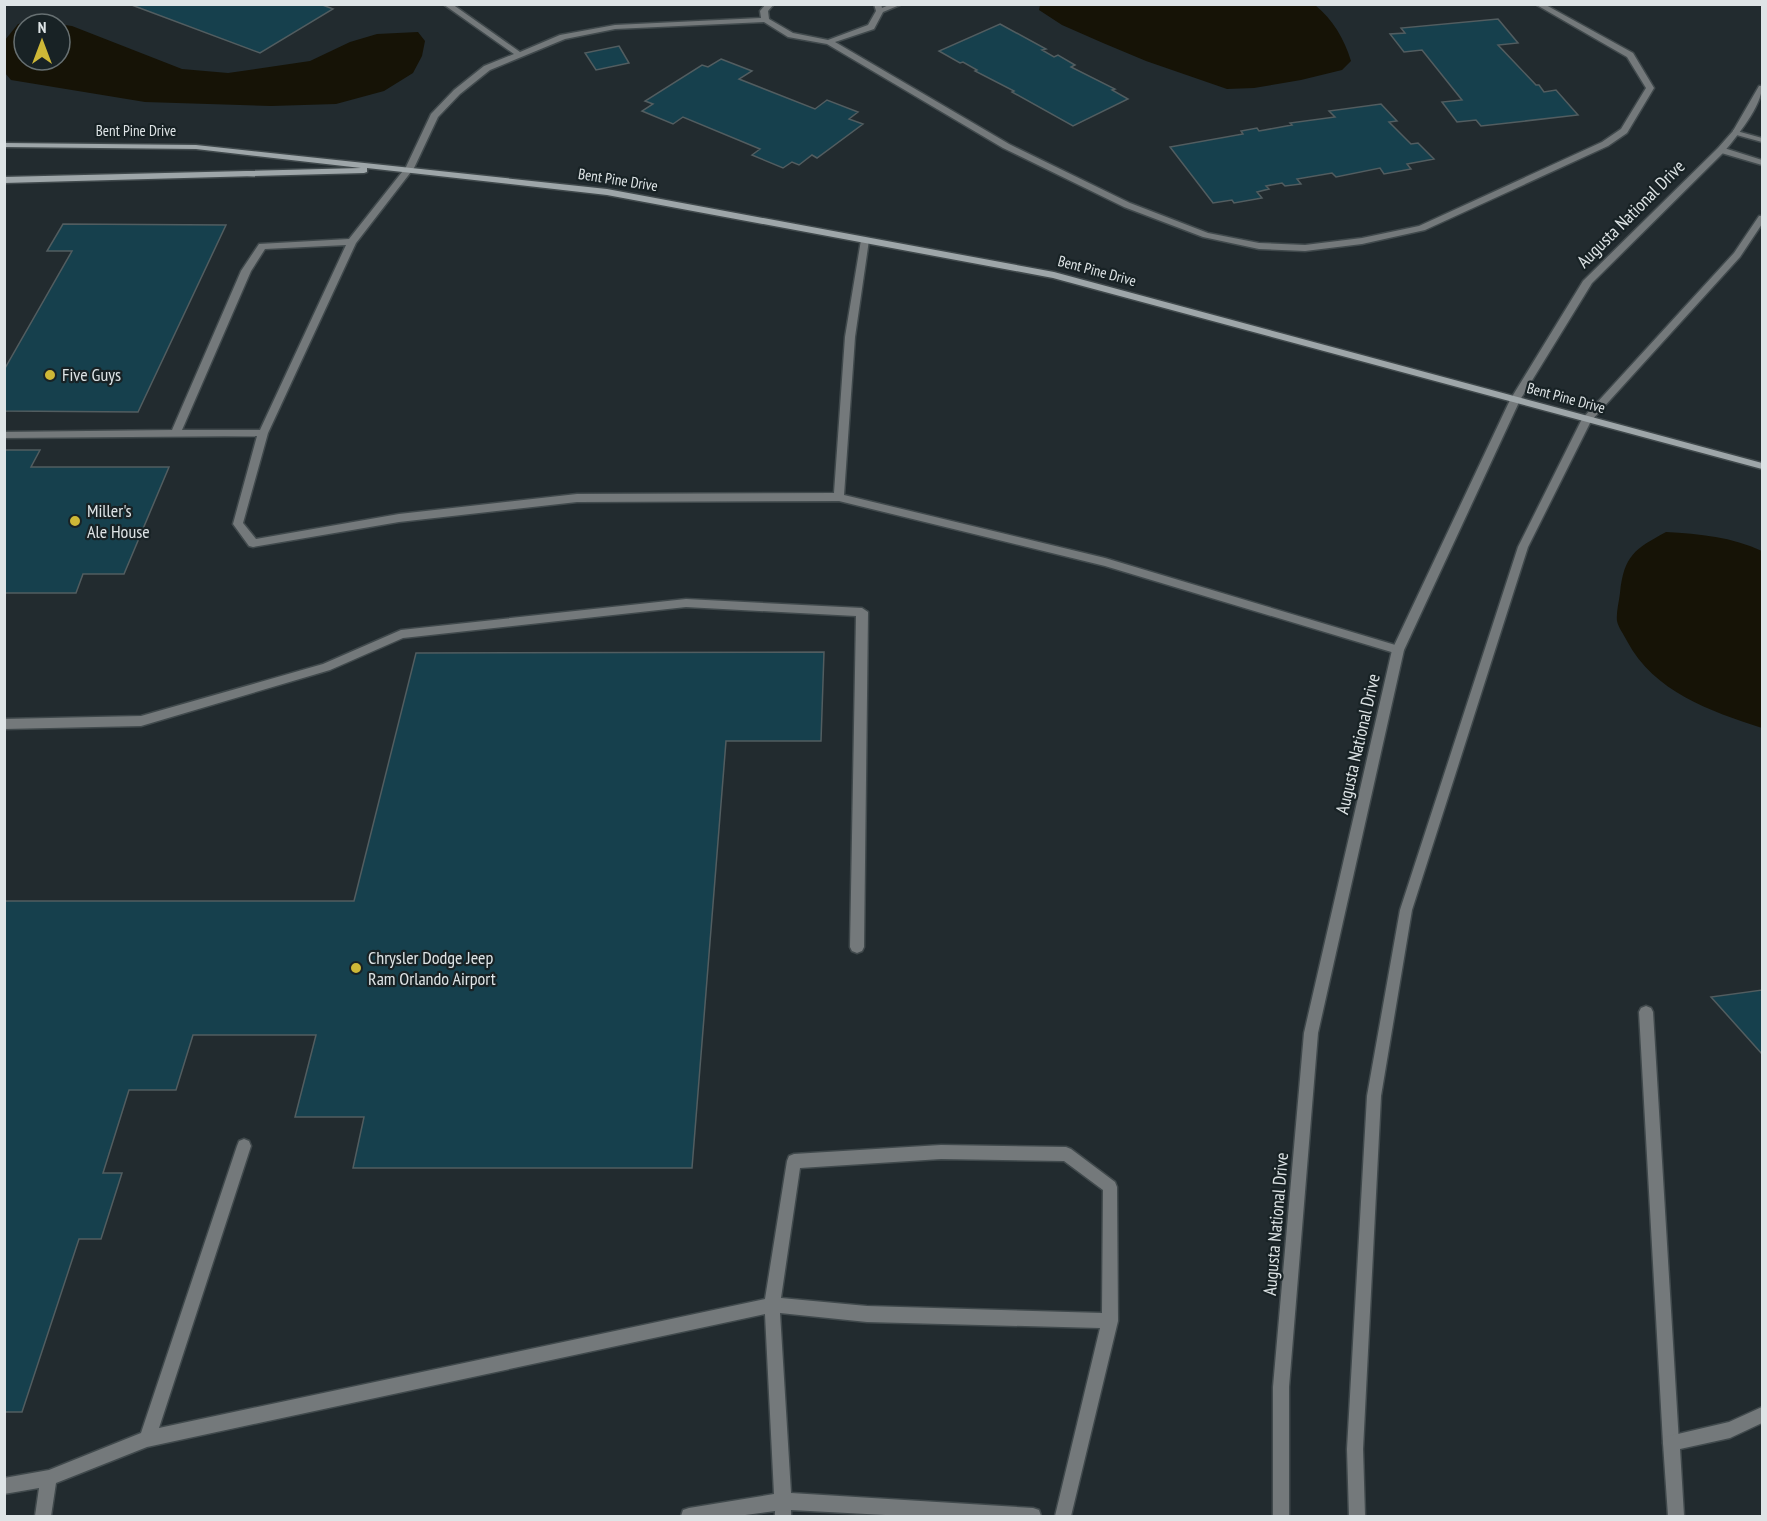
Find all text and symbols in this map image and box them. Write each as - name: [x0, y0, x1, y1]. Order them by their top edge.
- north arrow: [12, 12, 72, 72]
- text: N: [38, 17, 46, 37]
- street label: Bent Pine Drive: [96, 121, 176, 140]
- street label: Augusta National Drive: [1572, 155, 1689, 272]
- street label: Bent Pine Drive: [577, 164, 659, 195]
- street label: Bent Pine Drive: [1056, 251, 1138, 290]
- place label: Five Guys: [62, 363, 121, 386]
- marker: Five Guys: [43, 368, 57, 382]
- street label: Bent Pine Drive: [1525, 378, 1607, 417]
- place label: Miller's Ale House: [87, 499, 150, 543]
- marker: Miller's Ale House: [68, 514, 82, 528]
- street label: Augusta National Drive: [1330, 671, 1385, 816]
- place label: Chrysler Dodge Jeep Ram Orlando Airport: [368, 946, 496, 990]
- marker: Chrysler Dodge Jeep Ram Orlando Airport: [349, 961, 363, 975]
- street label: Augusta National Drive: [1258, 1152, 1293, 1296]

